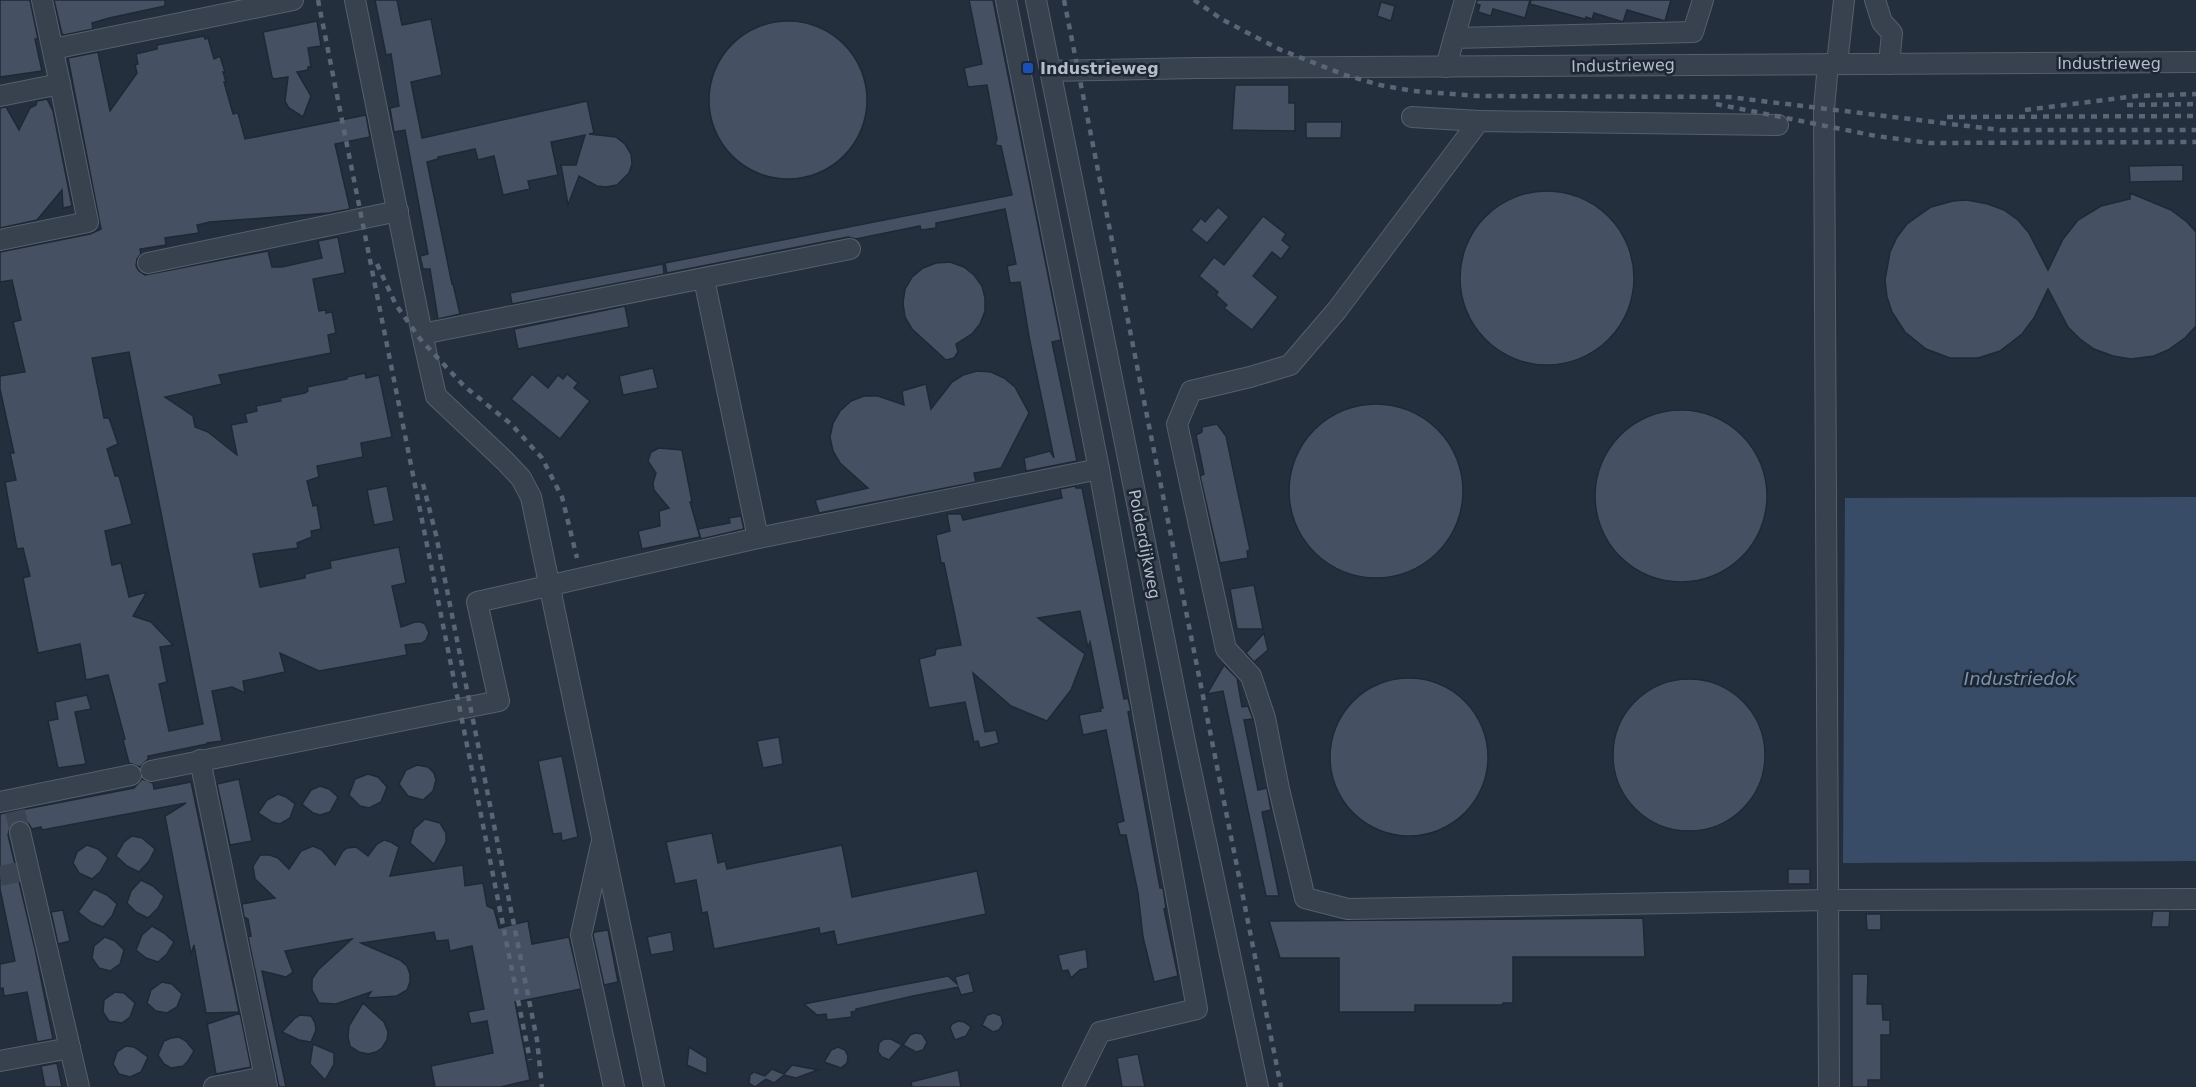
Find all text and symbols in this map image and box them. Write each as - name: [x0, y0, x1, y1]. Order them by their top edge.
- street label: Industrieweg: [2057, 54, 2161, 73]
- street label: Industrieweg: [1571, 55, 1675, 76]
- place label: Industrieweg: [1040, 59, 1159, 78]
- marker: Industrieweg: [1021, 61, 1035, 75]
- street label: Polderdijkweg: [1125, 488, 1164, 600]
- water label: Industriedok: [1964, 668, 2078, 689]

